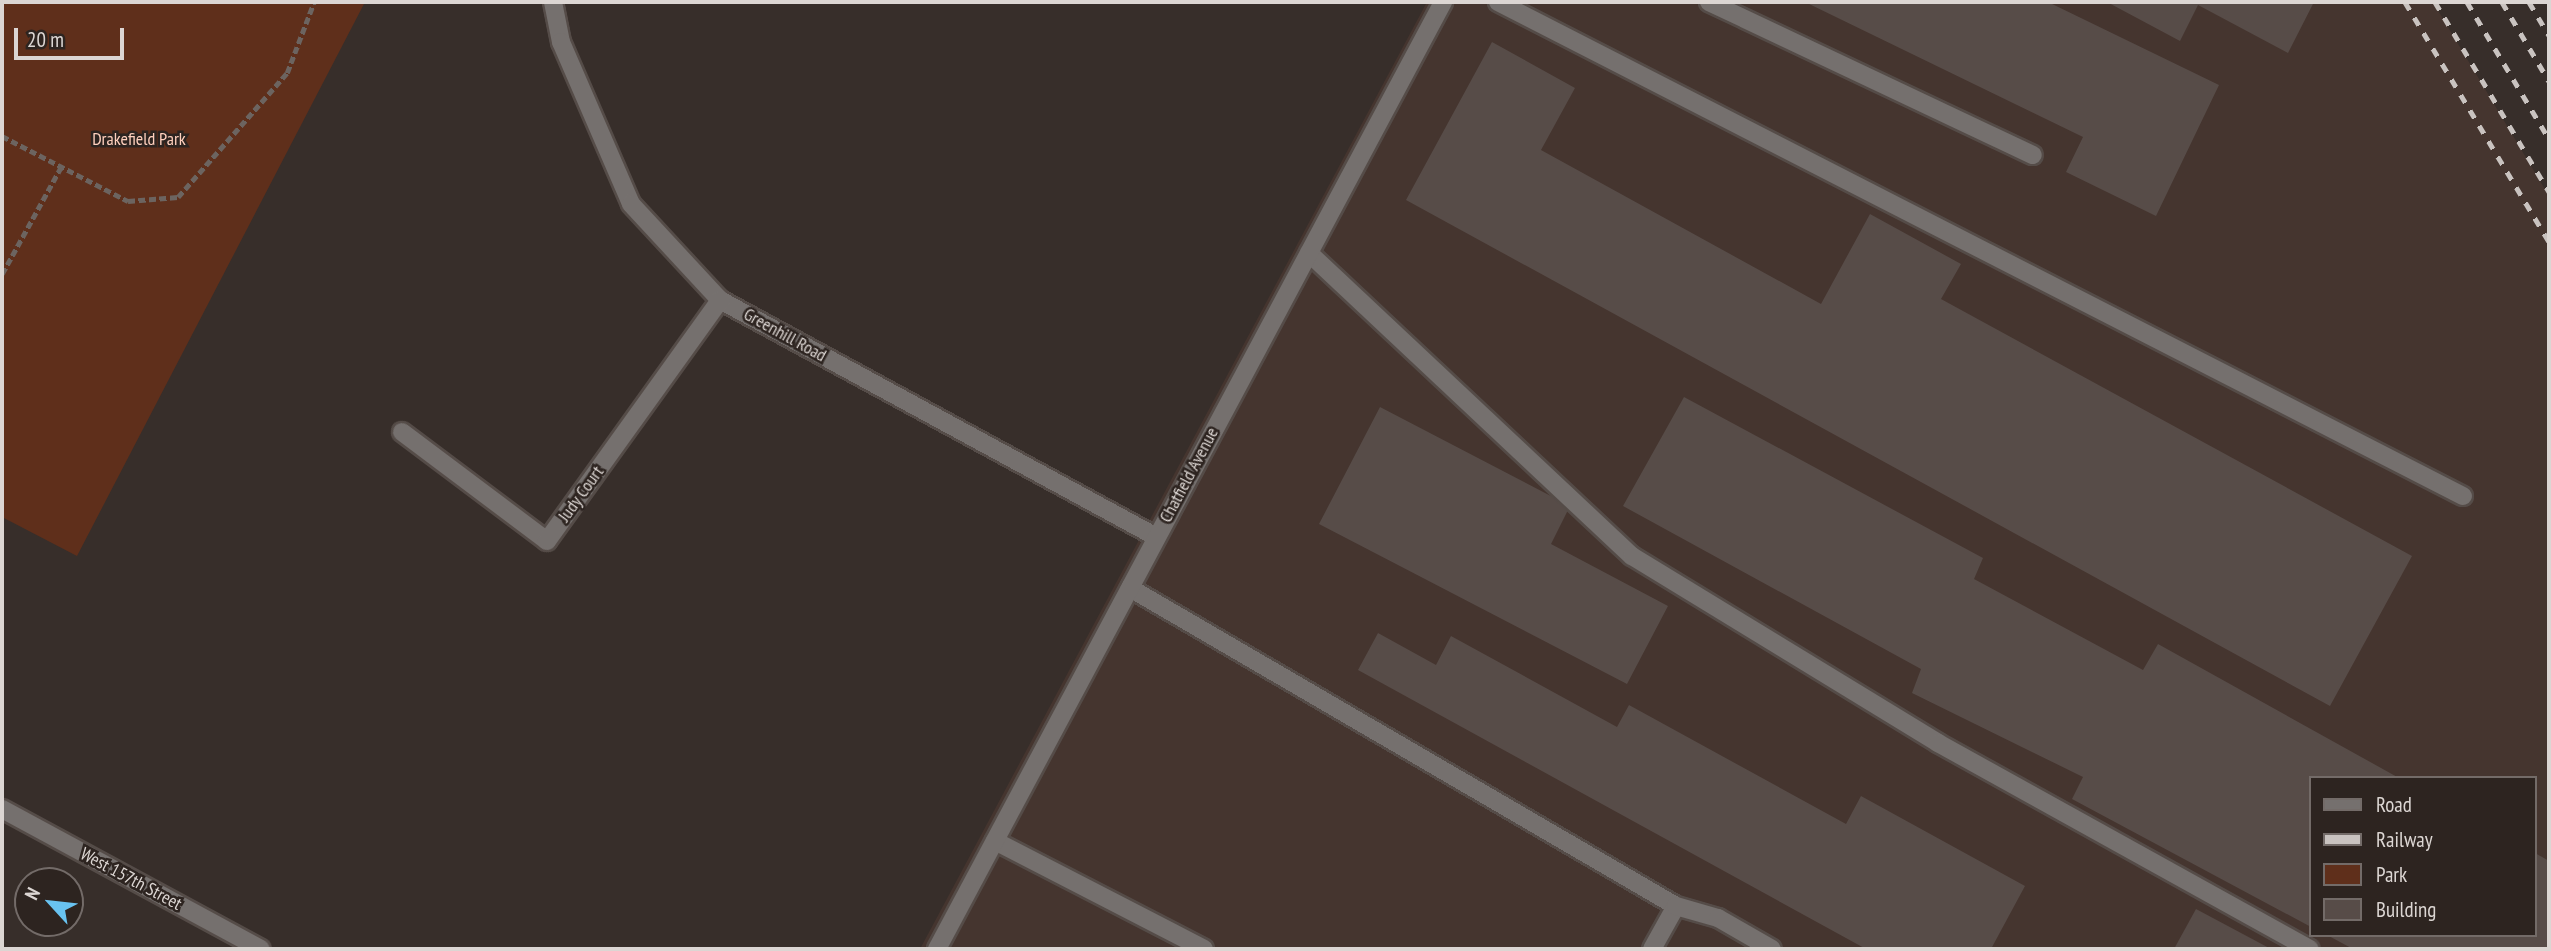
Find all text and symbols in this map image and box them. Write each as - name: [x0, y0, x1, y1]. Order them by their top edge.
- scale bar: [18, 14, 128, 58]
- text: 20 m: [27, 26, 64, 53]
- park label: Drakefield Park: [92, 128, 186, 150]
- street label: Greenhill Road: [740, 303, 830, 367]
- street label: Chatfield Avenue: [1155, 424, 1223, 526]
- street label: Judy Court: [553, 462, 609, 526]
- legend: [2310, 776, 2537, 937]
- text: Road: [2376, 791, 2412, 818]
- text: Railway: [2376, 826, 2433, 853]
- street label: West 157th Street: [77, 843, 185, 915]
- text: Park: [2376, 861, 2407, 888]
- north arrow: [14, 867, 84, 937]
- text: N: [19, 883, 45, 903]
- text: Building: [2376, 896, 2436, 923]

